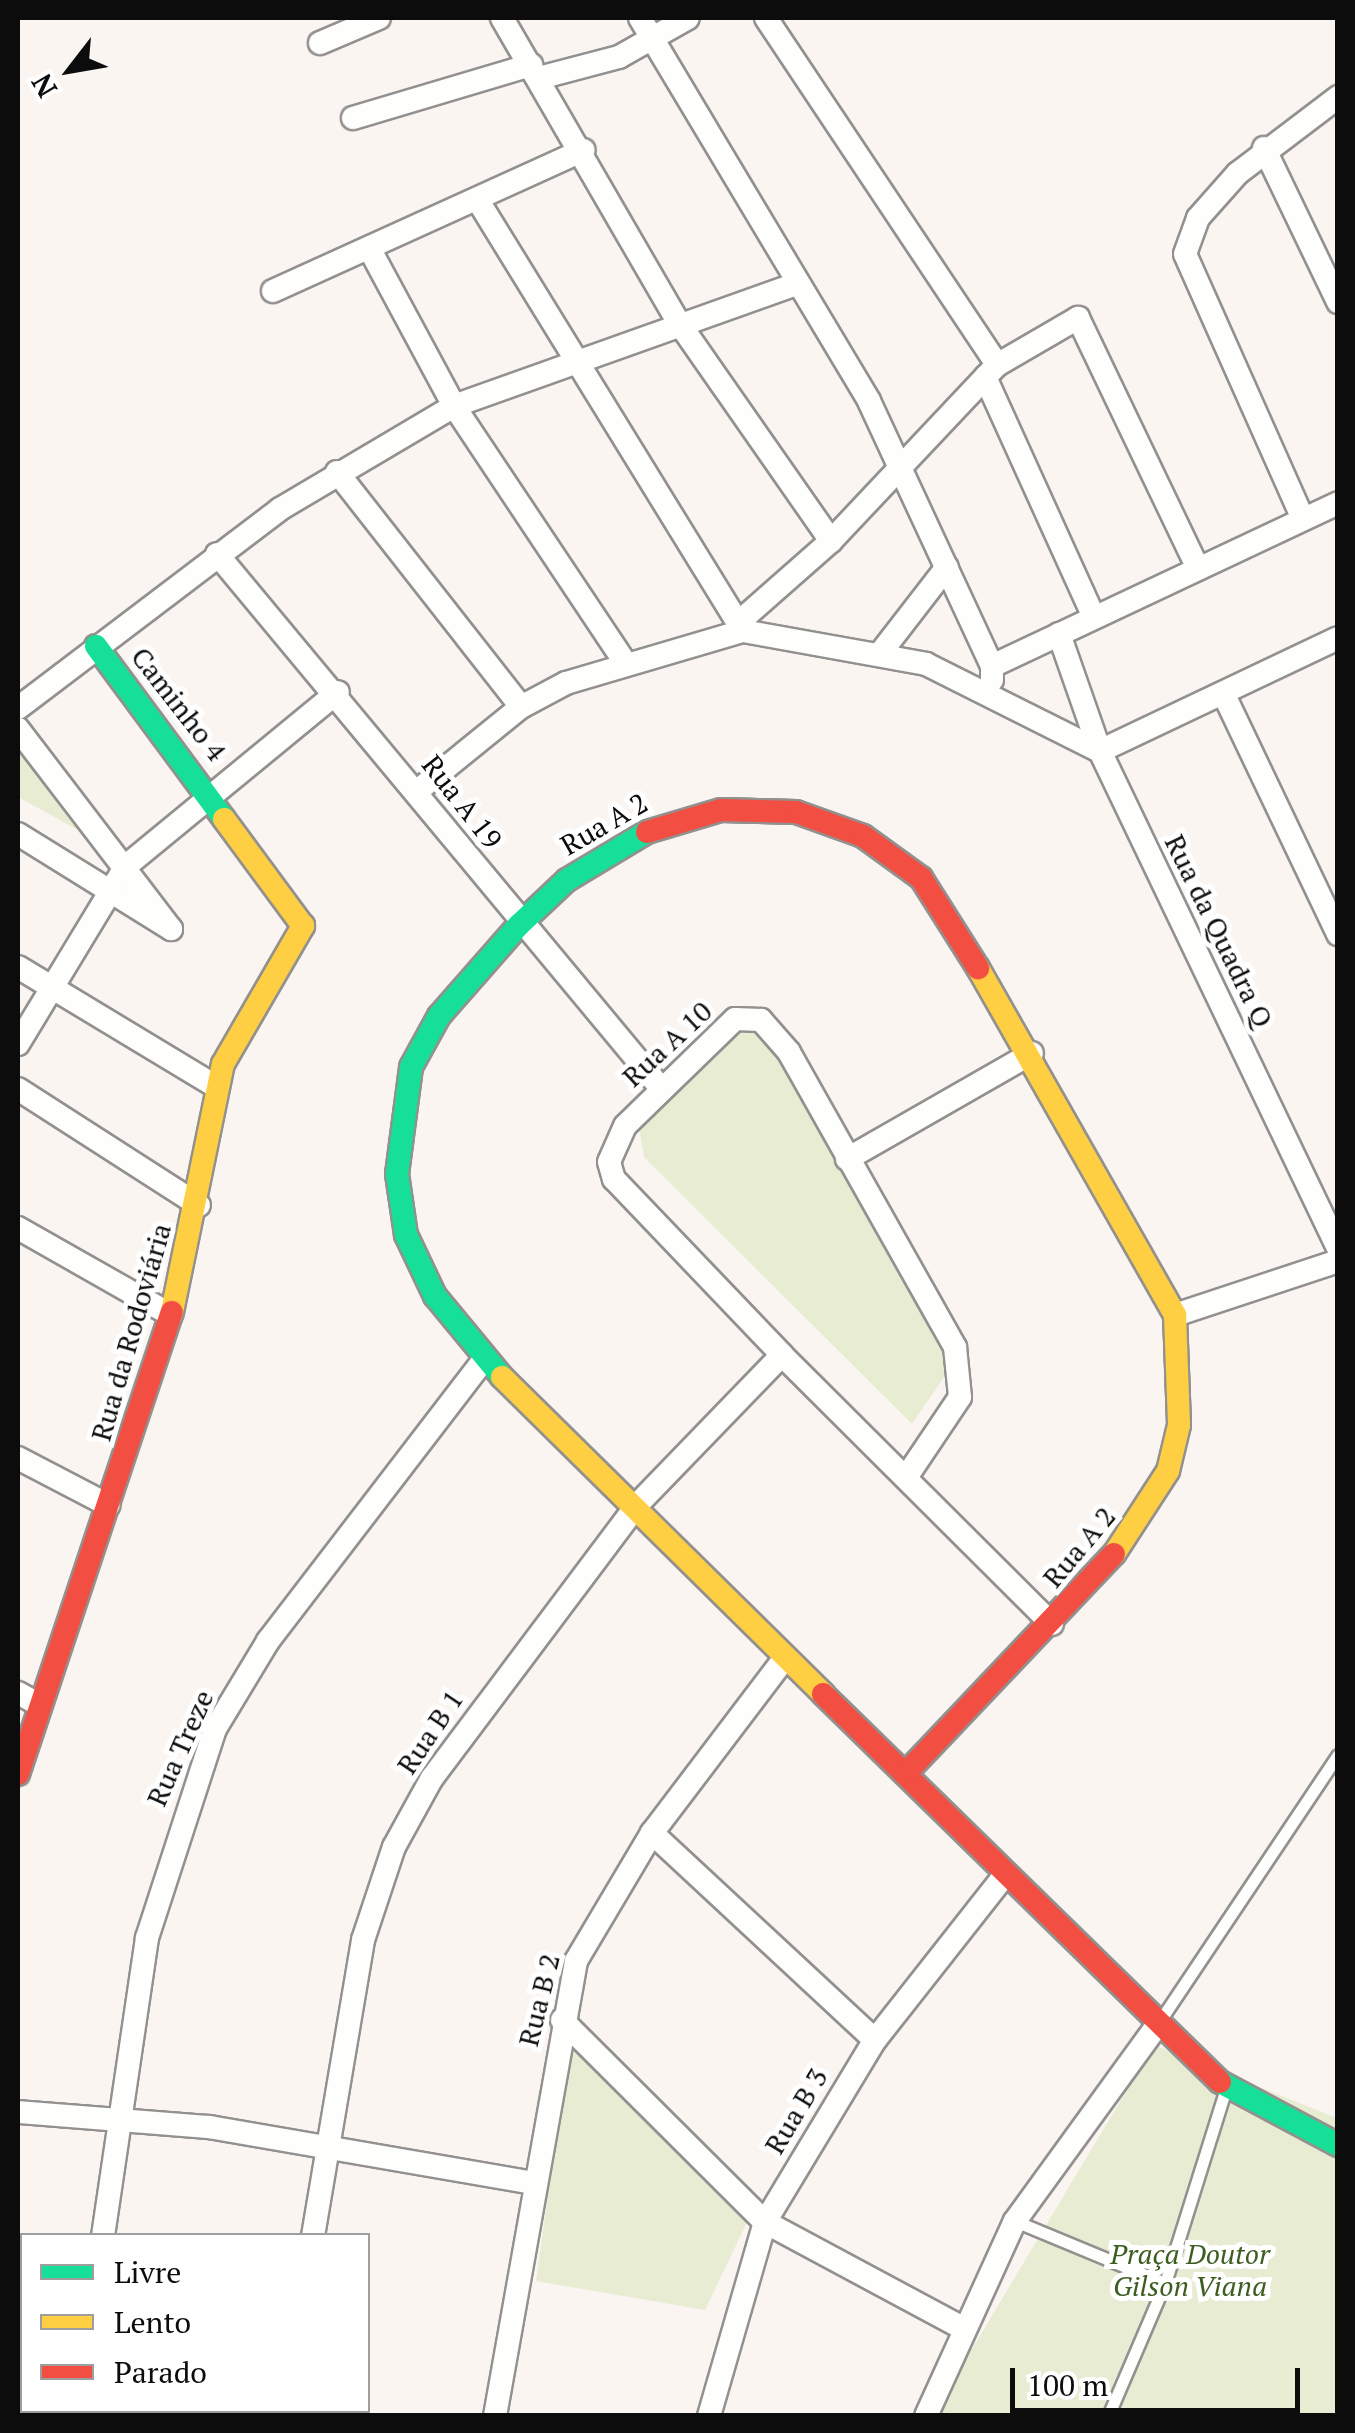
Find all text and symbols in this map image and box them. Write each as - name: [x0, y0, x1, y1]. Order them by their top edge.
- north arrow: [20, 20, 120, 120]
- text: N: [23, 67, 65, 104]
- street label: Caminho 4: [124, 640, 234, 768]
- street label: Rua A 19: [415, 748, 509, 856]
- street label: Rua A 2: [554, 786, 654, 862]
- street label: Rua da Quadra Q: [1158, 829, 1280, 1033]
- street label: Rua A 10: [615, 994, 719, 1094]
- street label: Rua da Rodoviária: [84, 1219, 178, 1445]
- street label: Rua A 2: [1035, 1500, 1123, 1594]
- street label: Rua B 1: [390, 1684, 470, 1780]
- street label: Rua Treze: [140, 1685, 220, 1811]
- street label: Rua B 2: [511, 1950, 567, 2050]
- street label: Rua B 3: [757, 2062, 835, 2160]
- legend: [20, 2233, 370, 2413]
- park label: Praça Doutor Gilson Viana: [1110, 2237, 1270, 2303]
- text: Livre: [114, 2252, 181, 2292]
- text: Lento: [114, 2302, 191, 2342]
- scale bar: [1015, 2348, 1305, 2410]
- text: Parado: [114, 2352, 207, 2392]
- text: 100 m: [1027, 2365, 1108, 2405]

